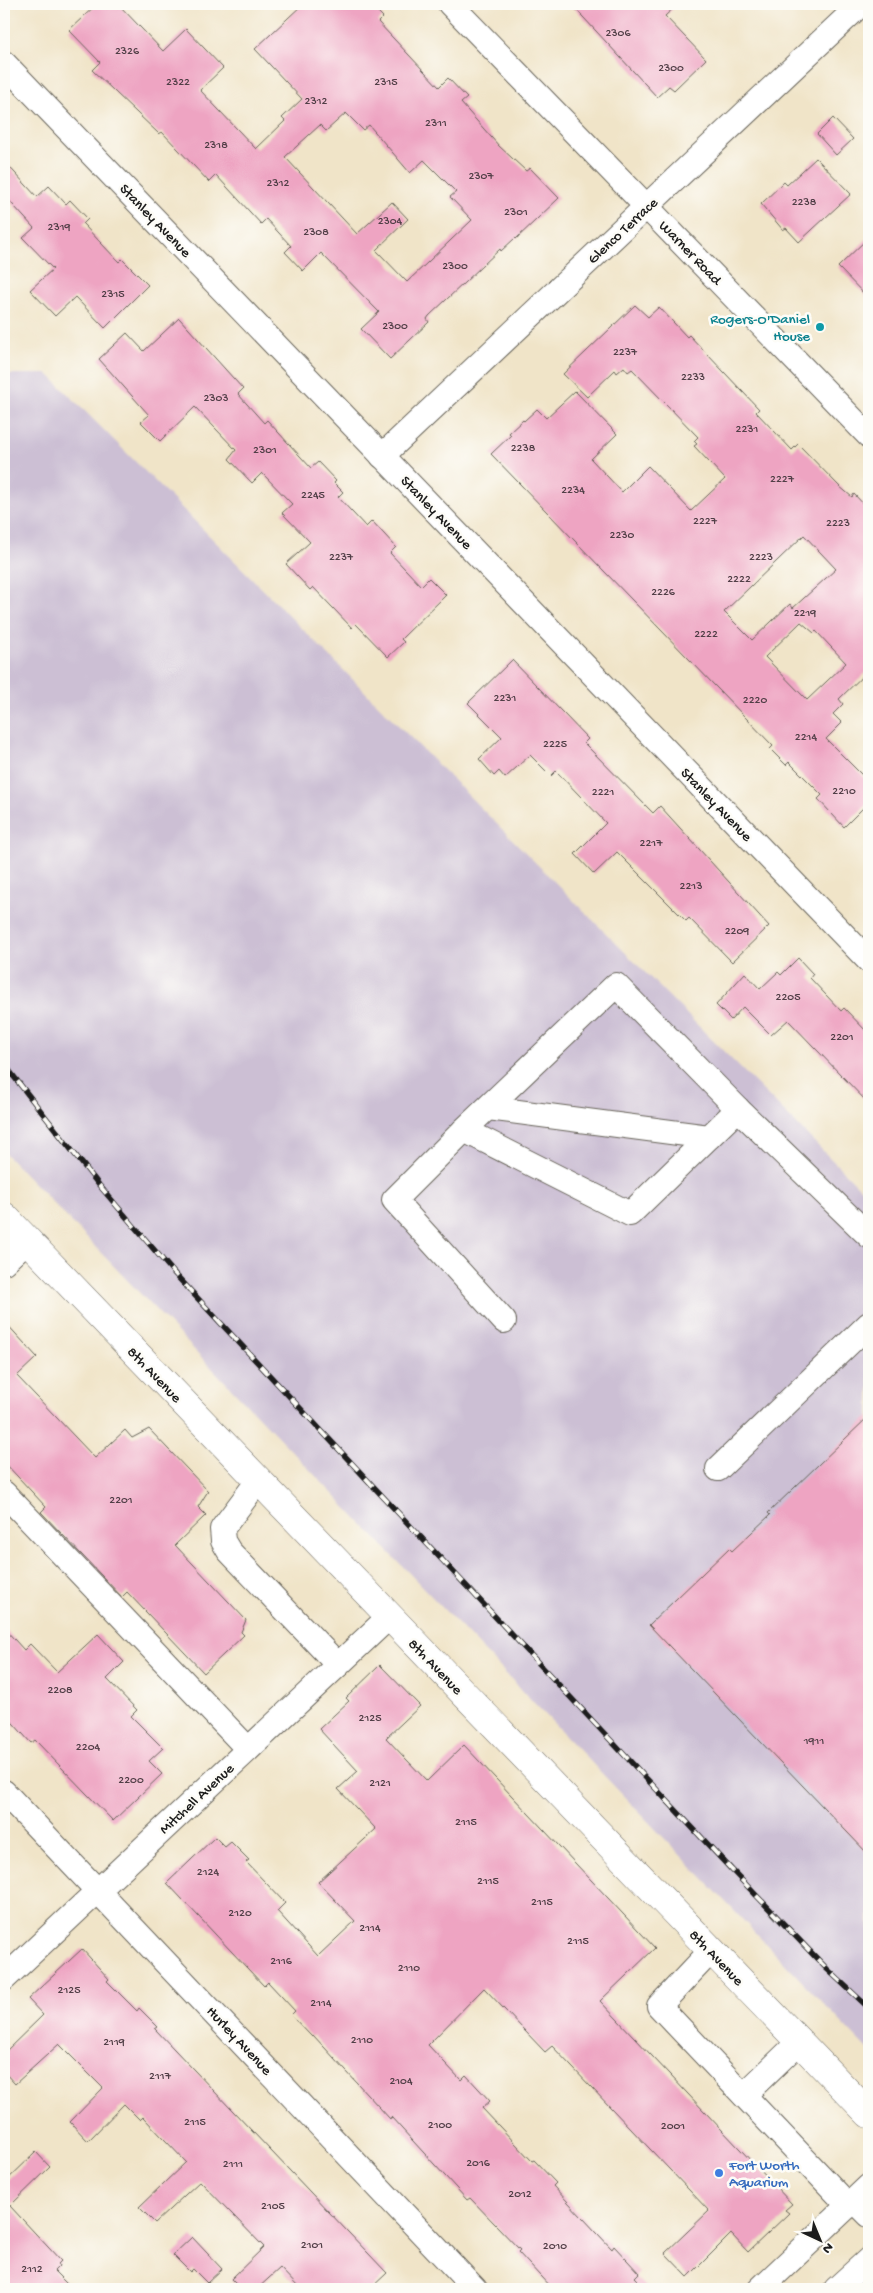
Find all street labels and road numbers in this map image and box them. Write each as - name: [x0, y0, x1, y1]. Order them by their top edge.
- street label: Stanley Avenue: [115, 181, 194, 262]
- street label: Glenco Terrace: [585, 194, 662, 269]
- street label: Warner Road: [654, 217, 726, 290]
- street label: Stanley Avenue: [396, 473, 475, 554]
- street label: Stanley Avenue: [676, 765, 755, 846]
- street label: 8th Avenue: [122, 1344, 185, 1407]
- street label: 8th Avenue: [403, 1636, 466, 1699]
- street label: Mitchell Avenue: [156, 1760, 239, 1839]
- street label: 8th Avenue: [684, 1927, 747, 1990]
- street label: Hurley Avenue: [202, 2003, 275, 2080]

